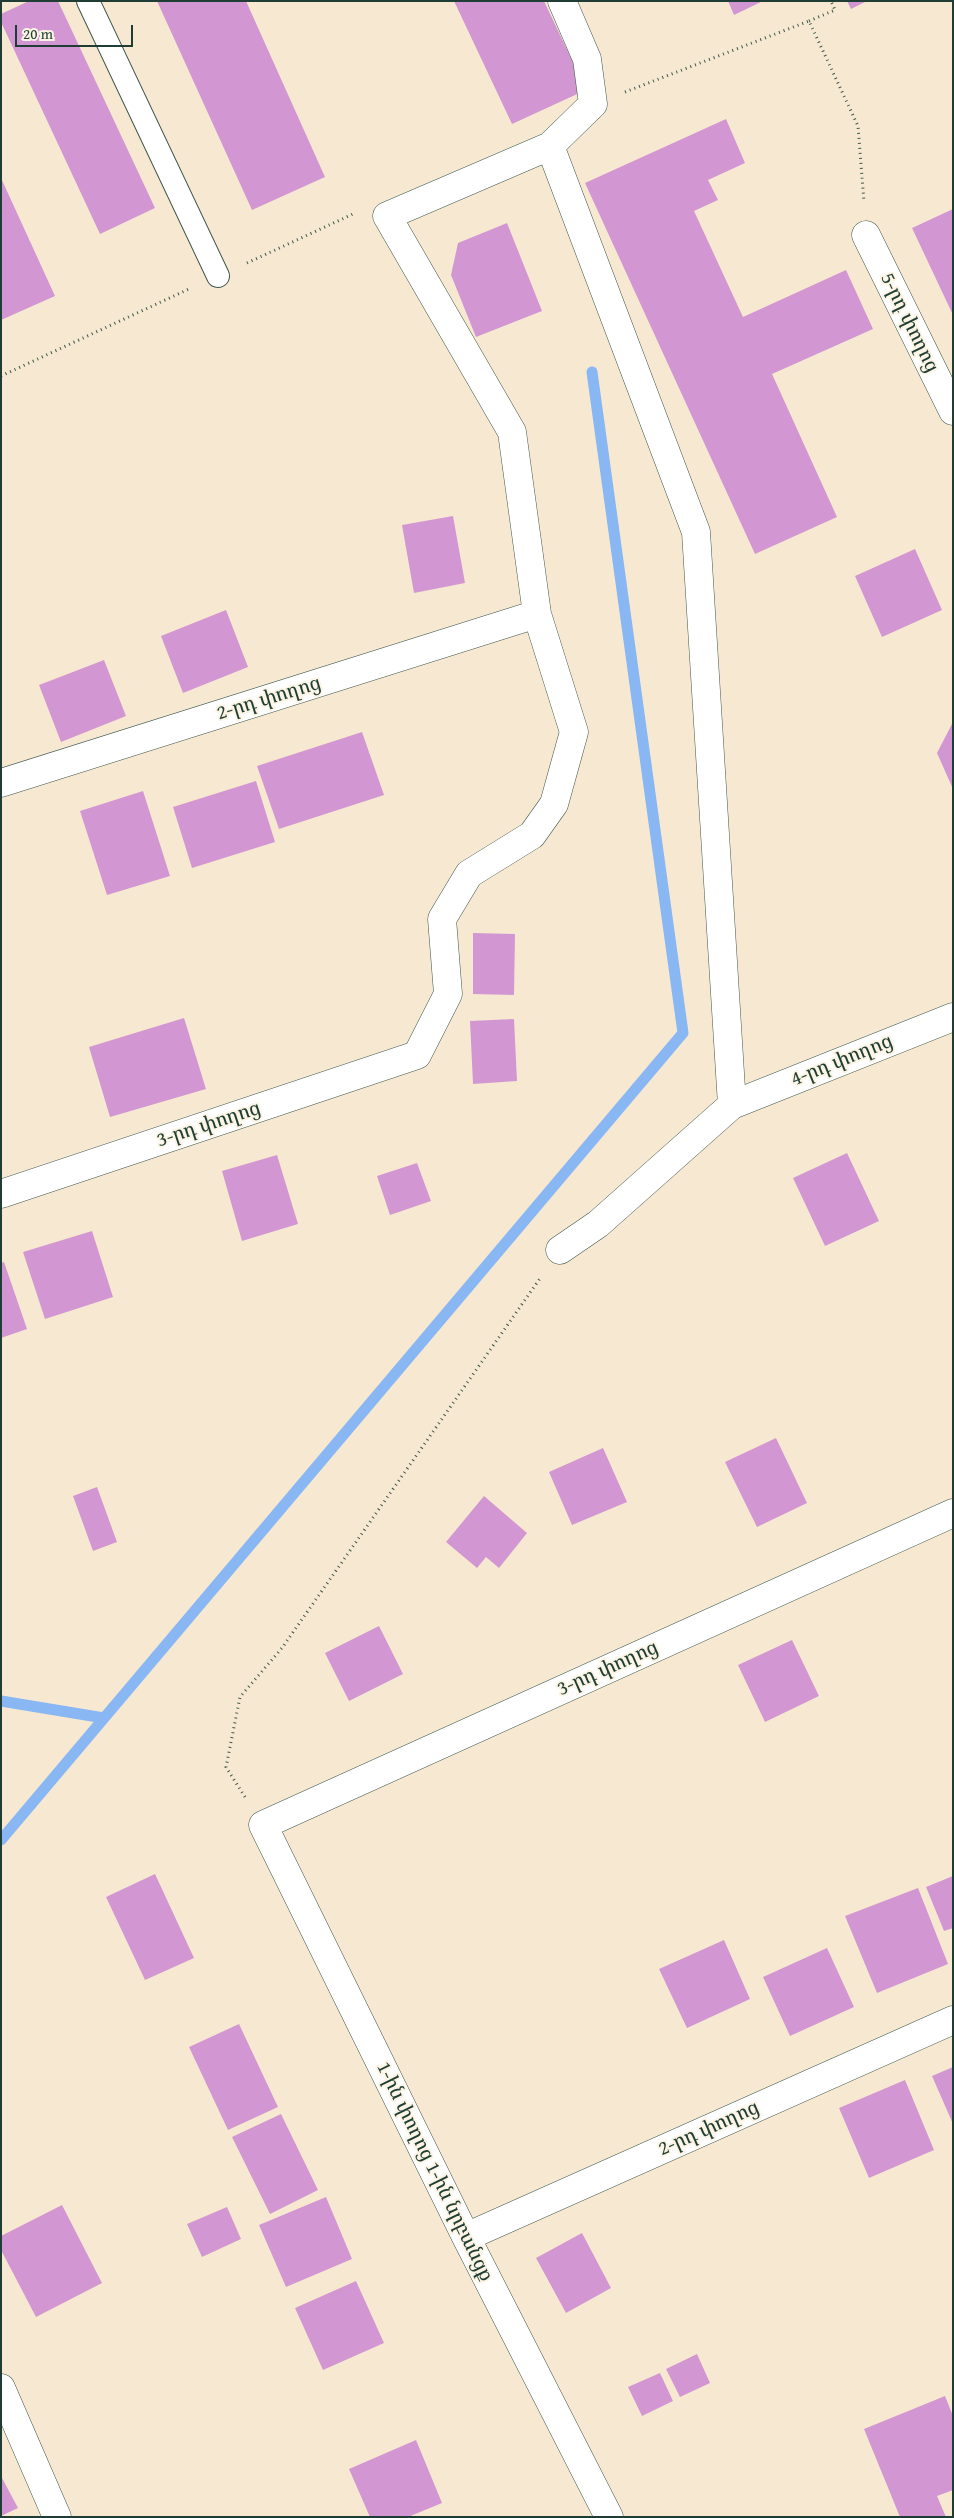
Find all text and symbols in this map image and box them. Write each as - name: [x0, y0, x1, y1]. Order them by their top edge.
- scale bar: [18, 15, 135, 47]
- text: 20 m: [23, 23, 53, 44]
- street label: 5-րդ փողոց: [875, 269, 943, 377]
- street label: 2-րդ փողոց: [214, 672, 324, 726]
- street label: 4-րդ փողոց: [788, 1030, 896, 1092]
- street label: 3-րդ փողոց: [154, 1097, 264, 1153]
- street label: 3-րդ փողոց: [554, 1636, 662, 1702]
- street label: 1-ին փողոց 1-ին նրբանցք: [370, 2058, 498, 2286]
- street label: 2-րդ փողոց: [655, 2096, 763, 2162]

